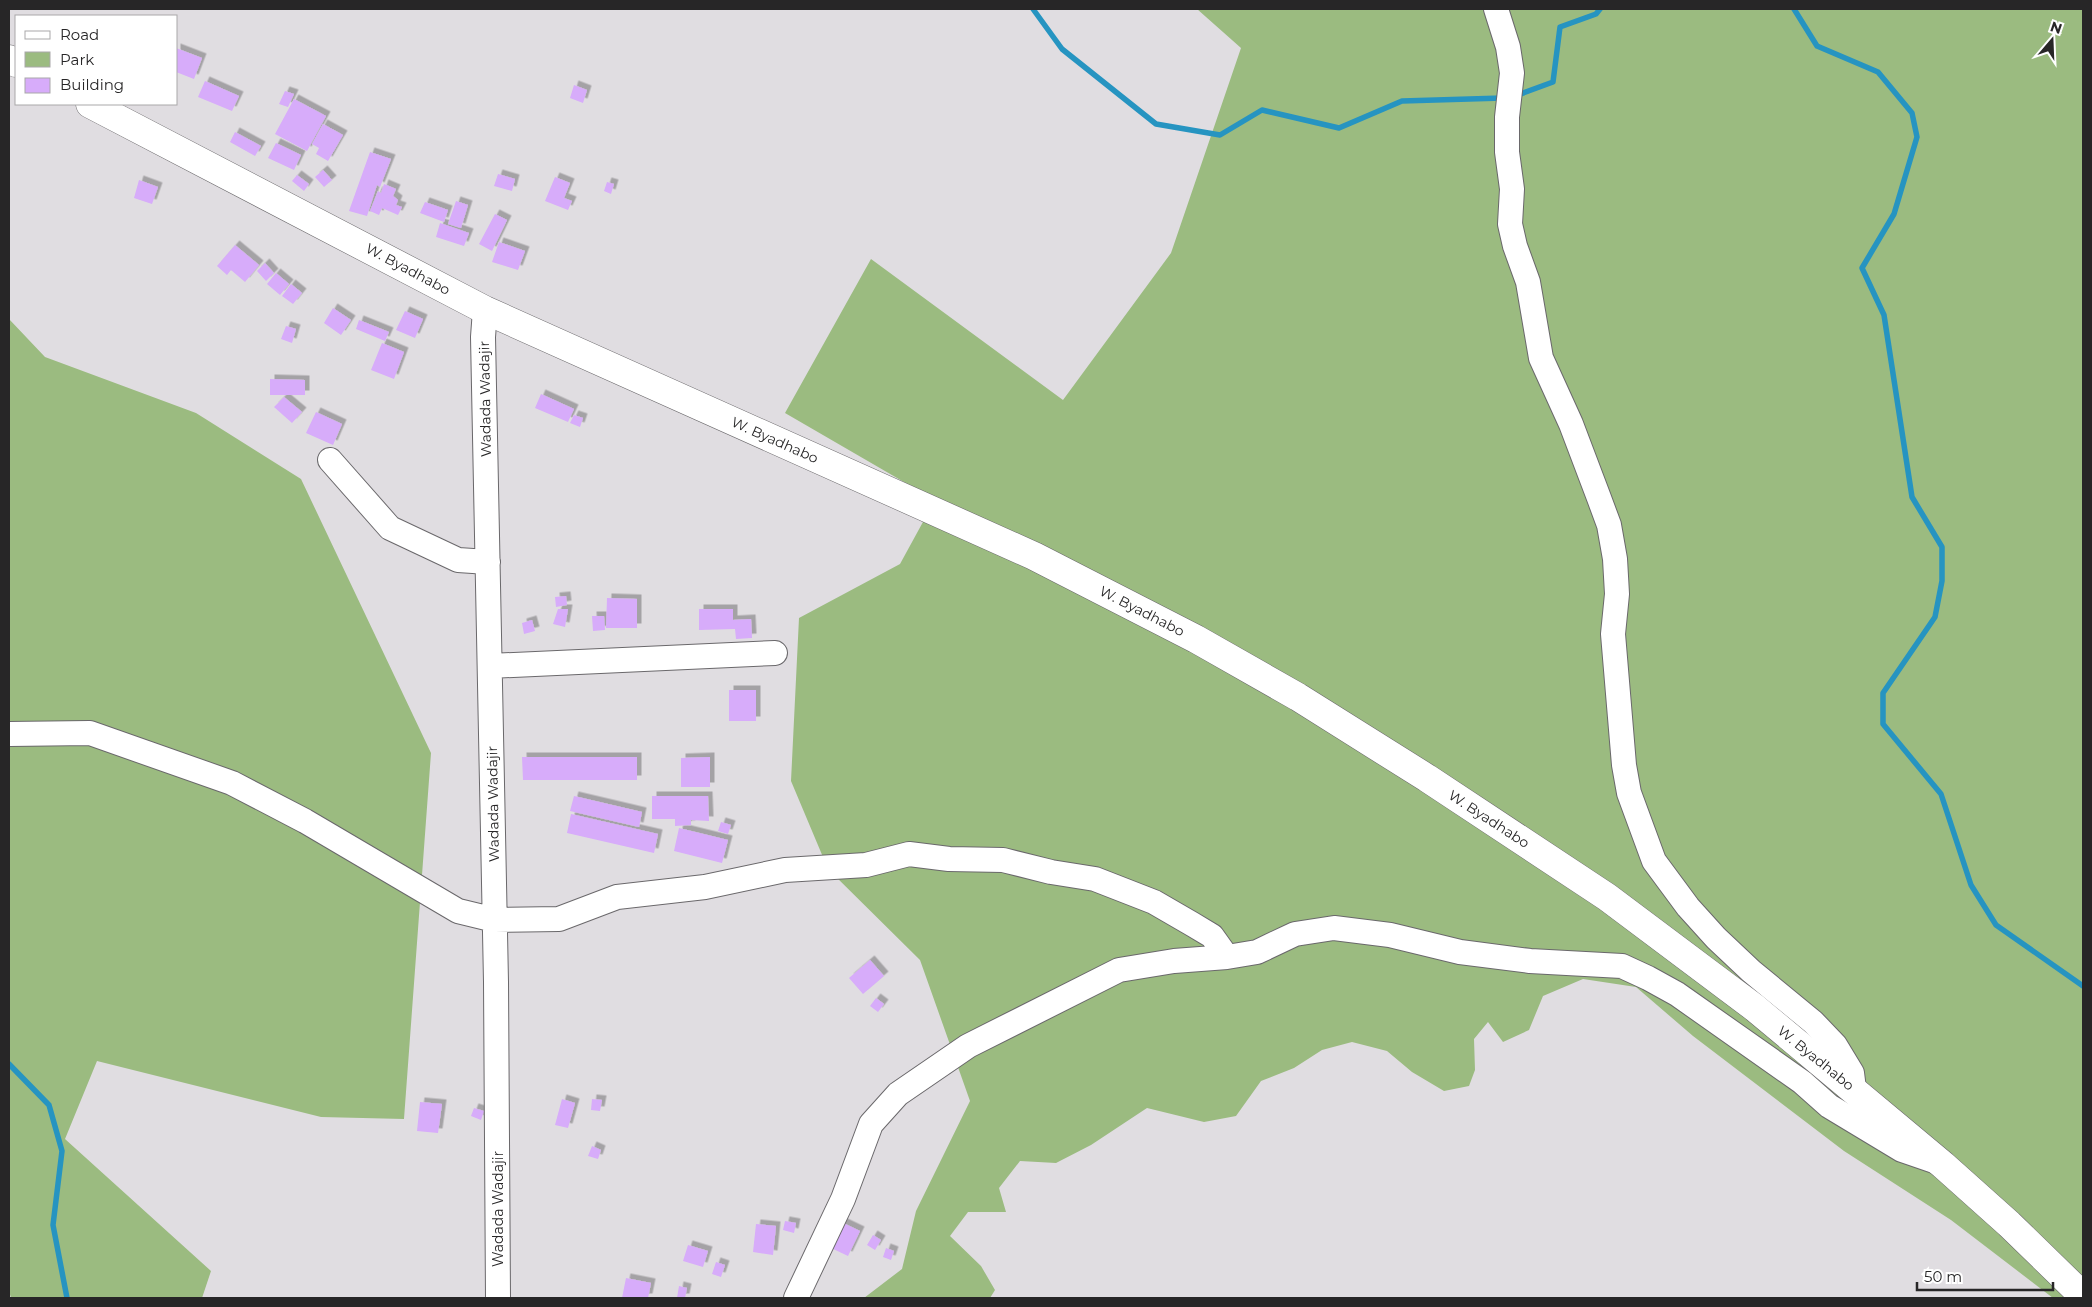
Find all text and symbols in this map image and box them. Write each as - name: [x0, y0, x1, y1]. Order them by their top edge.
- legend: [15, 15, 178, 105]
- north arrow: [2027, 15, 2077, 65]
- text: N: [2048, 17, 2065, 38]
- text: Road: [60, 25, 99, 44]
- text: Park: [60, 50, 94, 69]
- text: Building: [60, 75, 124, 94]
- street label: W. Byadhabo: [363, 239, 454, 299]
- street label: Wadada Wadajir: [475, 340, 495, 457]
- street label: W. Byadhabo: [729, 413, 821, 467]
- street label: W. Byadhabo: [1096, 582, 1188, 640]
- street label: Wadada Wadajir: [483, 745, 503, 862]
- street label: W. Byadhabo: [1445, 786, 1533, 852]
- street label: W. Byadhabo: [1774, 1022, 1858, 1094]
- street label: Wadada Wadajir: [489, 1151, 507, 1267]
- scale bar: [1917, 1260, 2053, 1292]
- text: 50 m: [1924, 1267, 1962, 1286]

